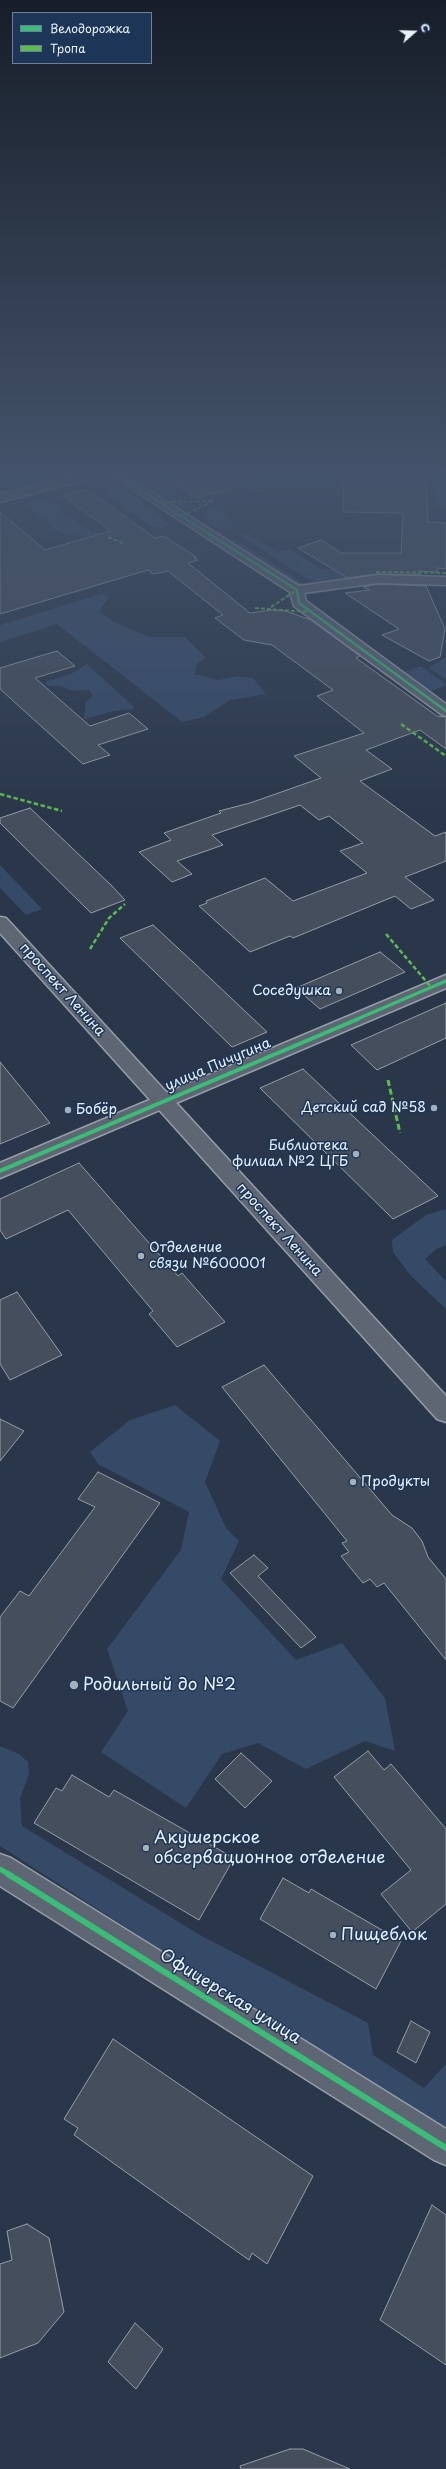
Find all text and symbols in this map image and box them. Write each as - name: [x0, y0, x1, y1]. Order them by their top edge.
- legend: [12, 12, 152, 64]
- north arrow: [394, 12, 434, 52]
- text: Велодорожка: [50, 19, 130, 37]
- text: С: [416, 21, 435, 35]
- text: Тропа: [50, 39, 86, 57]
- street label: проспект Ленина: [16, 940, 108, 1040]
- place label: Соседушка: [252, 983, 331, 999]
- marker: Соседушка: [334, 986, 344, 996]
- street label: улица Пичугина: [163, 1035, 273, 1095]
- place label: Детский сад №58: [302, 1100, 426, 1116]
- place label: Бобёр: [76, 1102, 117, 1118]
- marker: Детский сад №58: [429, 1103, 439, 1113]
- marker: Бобёр: [63, 1105, 73, 1115]
- place label: Библиотека филиал №2 ЦГБ: [232, 1138, 348, 1170]
- marker: Библиотека филиал №2 ЦГБ: [351, 1149, 361, 1159]
- street label: проспект Ленина: [233, 1180, 325, 1280]
- place label: Отделение связи №600001: [149, 1240, 266, 1272]
- marker: Отделение связи №600001: [136, 1251, 146, 1261]
- place label: Продукты: [361, 1474, 430, 1490]
- marker: Продукты: [348, 1477, 358, 1487]
- place label: Родильный до №2: [83, 1675, 236, 1695]
- marker: Родильный до №2: [68, 1679, 80, 1691]
- place label: Акушерское обсервационное отделение: [154, 1828, 385, 1868]
- marker: Акушерское обсервационное отделение: [141, 1843, 151, 1853]
- place label: Пищеблок: [341, 1925, 427, 1945]
- marker: Пищеблок: [328, 1930, 338, 1940]
- street label: Офицерская улица: [156, 1945, 304, 2049]

